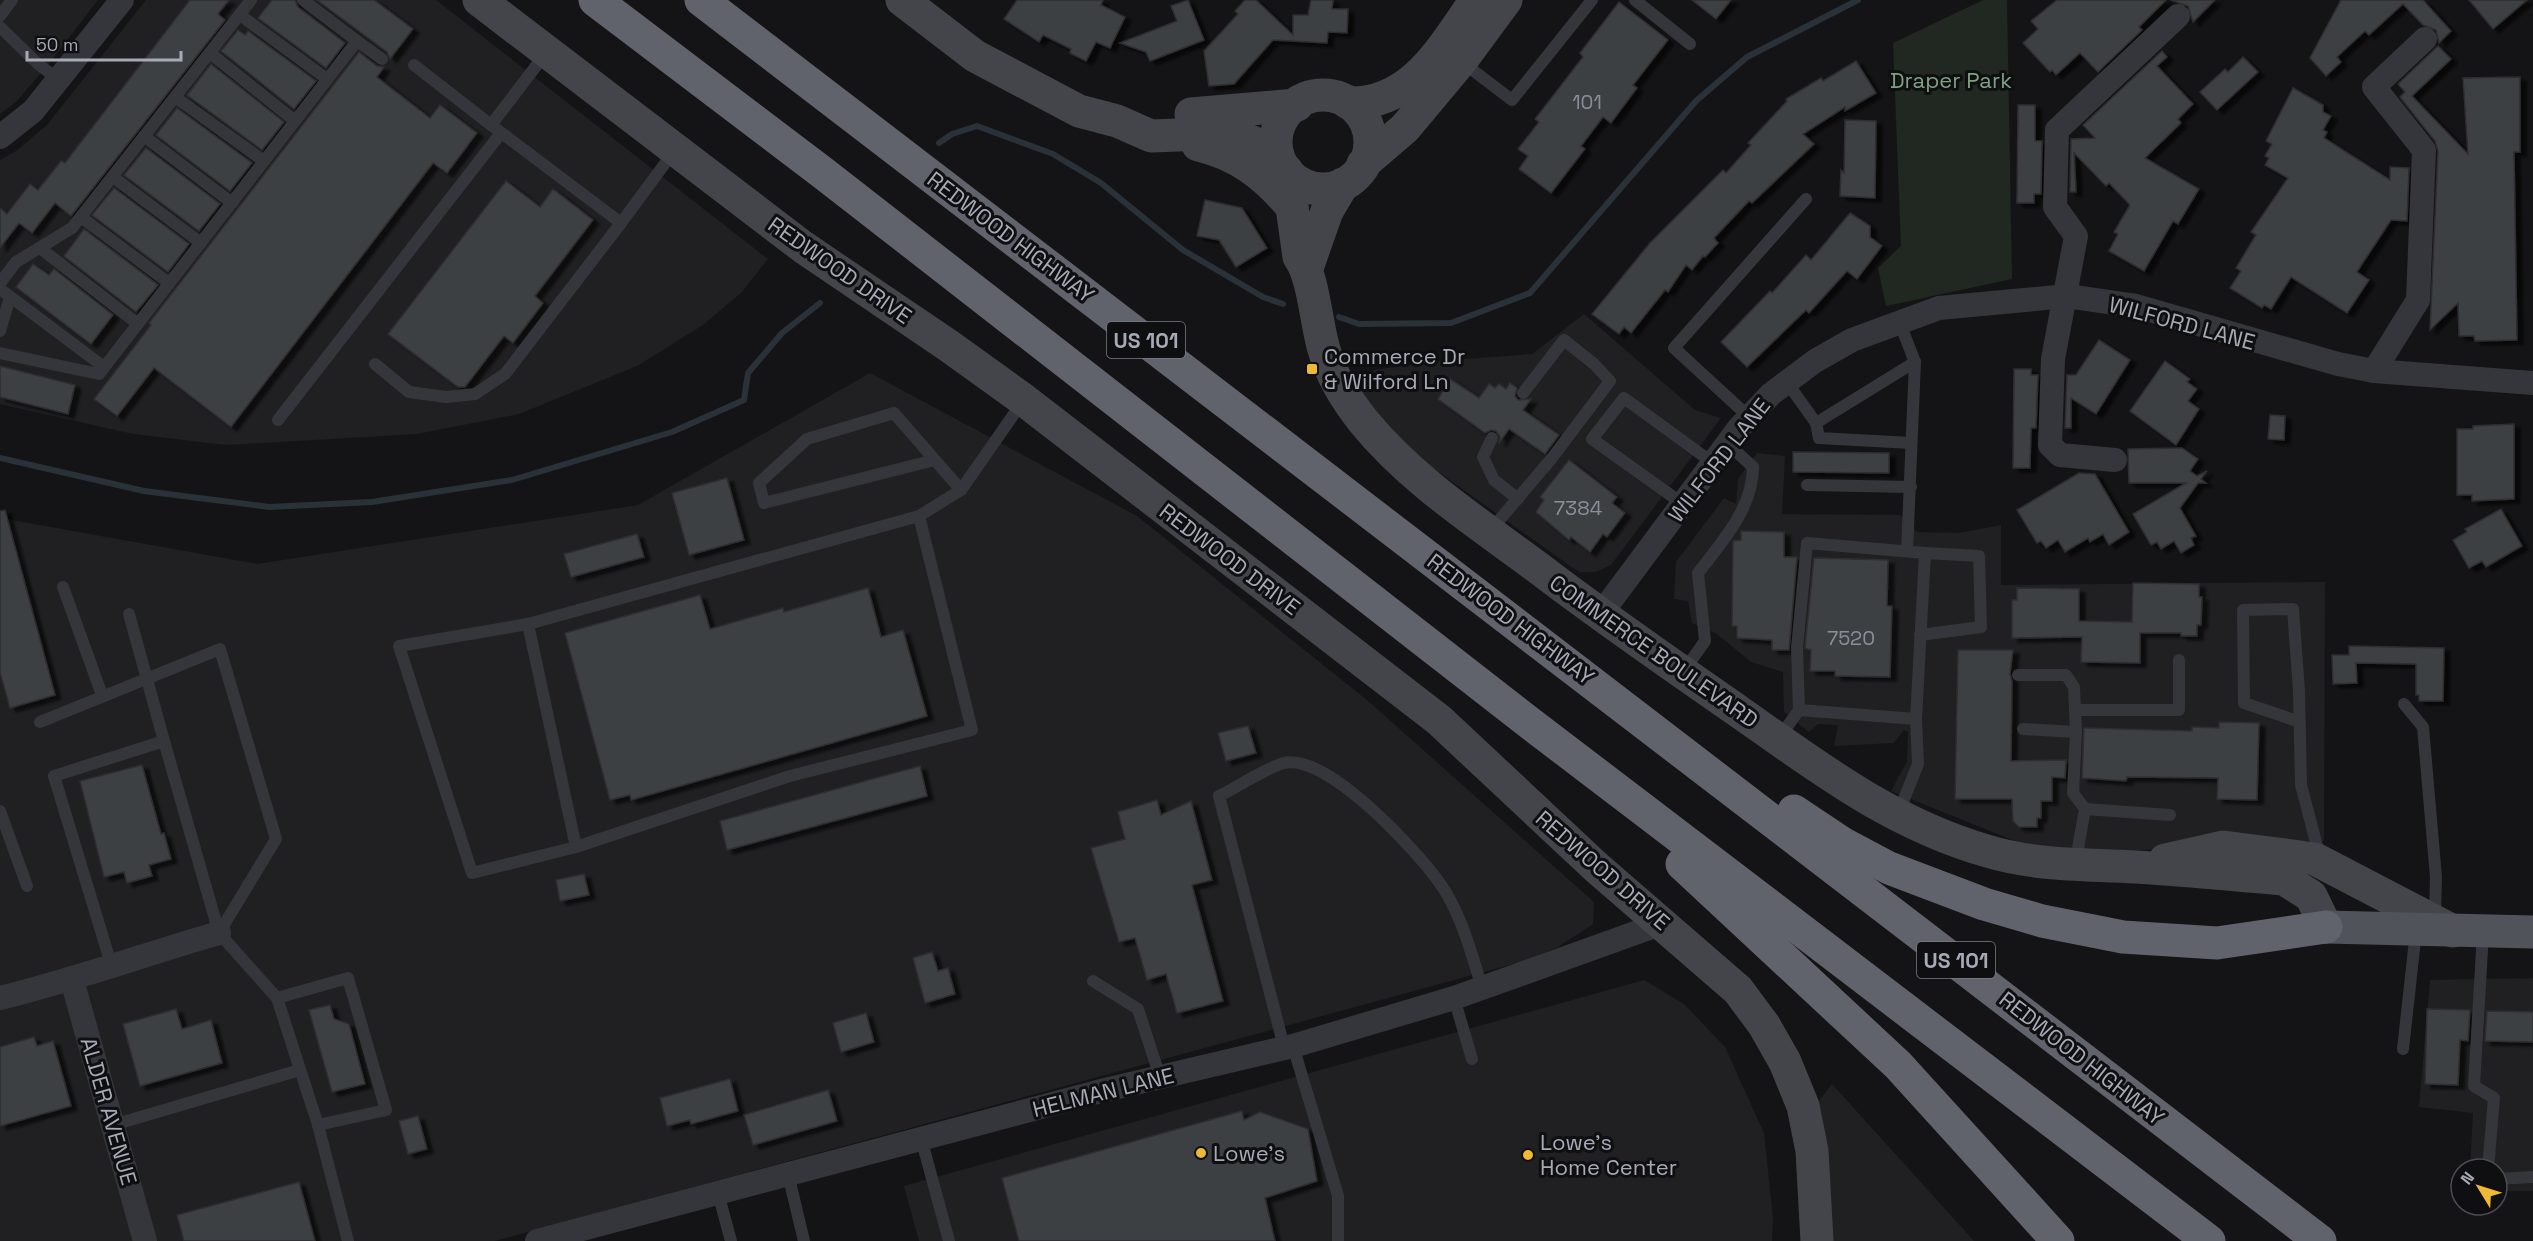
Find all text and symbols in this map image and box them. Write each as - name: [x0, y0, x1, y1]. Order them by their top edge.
- scale bar: [27, 24, 182, 62]
- text: 50 m: [36, 33, 78, 56]
- park label: Draper Park: [1890, 66, 2012, 94]
- house number: 101: [1572, 89, 1602, 115]
- street label: REDWOOD HIGHWAY: [922, 165, 1101, 309]
- street label: REDWOOD DRIVE: [763, 210, 917, 330]
- street label: WILFORD LANE: [2106, 290, 2258, 356]
- road number: US 101: [1107, 322, 1185, 358]
- place label: Commerce Dr & Wilford Ln: [1324, 342, 1465, 395]
- marker: Commerce Dr & Wilford Ln: [1305, 362, 1319, 376]
- street label: WILFORD LANE: [1662, 392, 1776, 528]
- house number: 7384: [1554, 495, 1602, 521]
- street label: REDWOOD DRIVE: [1154, 497, 1306, 621]
- street label: REDWOOD HIGHWAY: [1422, 547, 1601, 691]
- street label: COMMERCE BOULEVARD: [1544, 568, 1764, 734]
- house number: 7520: [1827, 625, 1875, 651]
- street label: REDWOOD DRIVE: [1530, 804, 1676, 936]
- road number: US 101: [1917, 942, 1995, 978]
- street label: REDWOOD HIGHWAY: [1994, 985, 2171, 1132]
- street label: ALDER AVENUE: [75, 1034, 143, 1188]
- street label: HELMAN LANE: [1029, 1061, 1177, 1123]
- place label: Lowe's Home Center: [1540, 1128, 1677, 1181]
- place label: Lowe's: [1213, 1139, 1285, 1167]
- marker: Lowe's: [1194, 1146, 1208, 1160]
- marker: Lowe's Home Center: [1521, 1148, 1535, 1162]
- north arrow: [2449, 1157, 2509, 1217]
- text: N: [2456, 1167, 2479, 1189]

